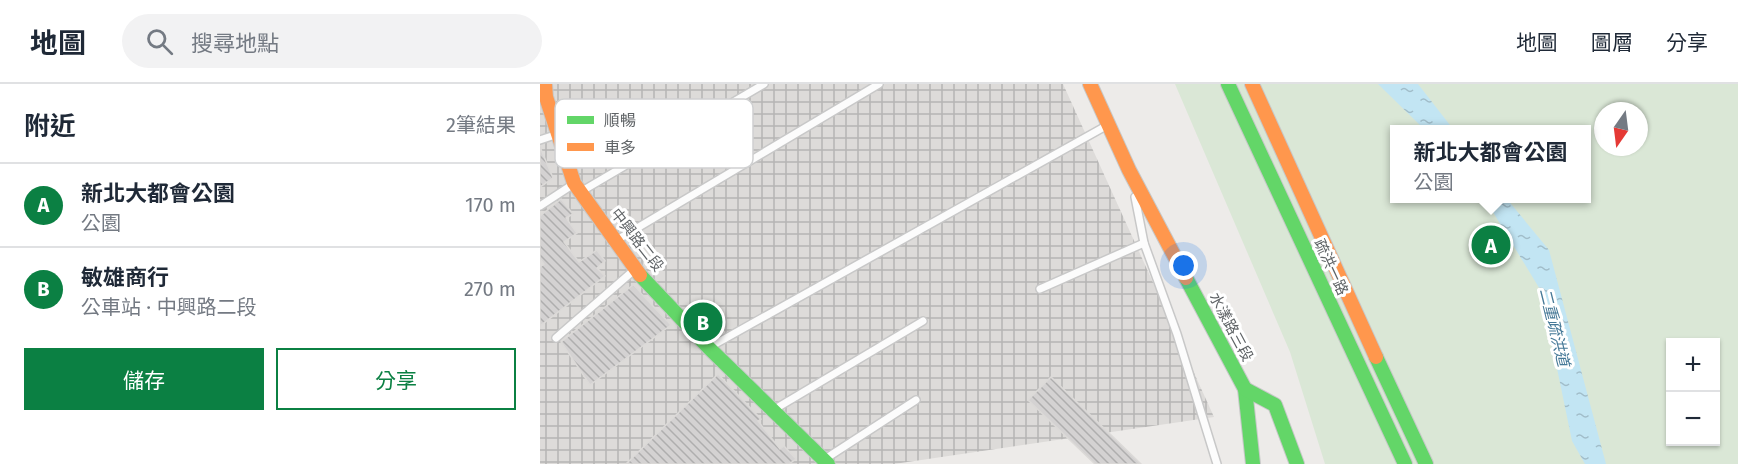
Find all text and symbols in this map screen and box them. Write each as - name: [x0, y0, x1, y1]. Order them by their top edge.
- search box: [122, 14, 542, 68]
- icon: search: [143, 25, 176, 58]
- text: 地圖: [30, 27, 86, 60]
- text: 搜尋地點: [191, 30, 279, 57]
- text: 地圖: [1516, 30, 1558, 56]
- text: 圖層: [1591, 30, 1633, 56]
- text: 分享: [1666, 30, 1708, 56]
- legend: [555, 99, 753, 168]
- north arrow: [1594, 102, 1648, 156]
- text: 附近: [24, 111, 76, 142]
- text: 順暢: [604, 111, 636, 130]
- text: 2筆結果: [446, 113, 516, 137]
- popup: [1390, 125, 1591, 203]
- text: 車多: [604, 138, 636, 157]
- text: 新北大都會公園: [1413, 139, 1568, 166]
- text: 公園: [1413, 170, 1453, 194]
- text: 新北大都會公園: [81, 180, 235, 207]
- text: A: [38, 193, 49, 217]
- text: 170 m: [465, 193, 516, 217]
- street label: 中興路二段: [607, 205, 667, 275]
- text: 公園: [81, 211, 121, 235]
- pin: A: [1472, 222, 1510, 268]
- street label: 疏洪一路: [1310, 236, 1352, 298]
- your location: [1169, 251, 1198, 280]
- text: 敏雄商行: [81, 264, 169, 291]
- text: B: [37, 277, 50, 301]
- text: 270 m: [464, 277, 516, 301]
- water label: 二重疏洪道: [1536, 286, 1574, 370]
- street label: 水漾路三段: [1205, 290, 1257, 364]
- text: 公車站 · 中興路二段: [81, 295, 256, 319]
- pin: B: [684, 300, 722, 344]
- map controls: [1666, 338, 1720, 446]
- button: +: [1666, 338, 1720, 392]
- button: 儲存: [24, 348, 264, 410]
- button: 分享: [276, 348, 516, 410]
- button: −: [1666, 392, 1720, 446]

